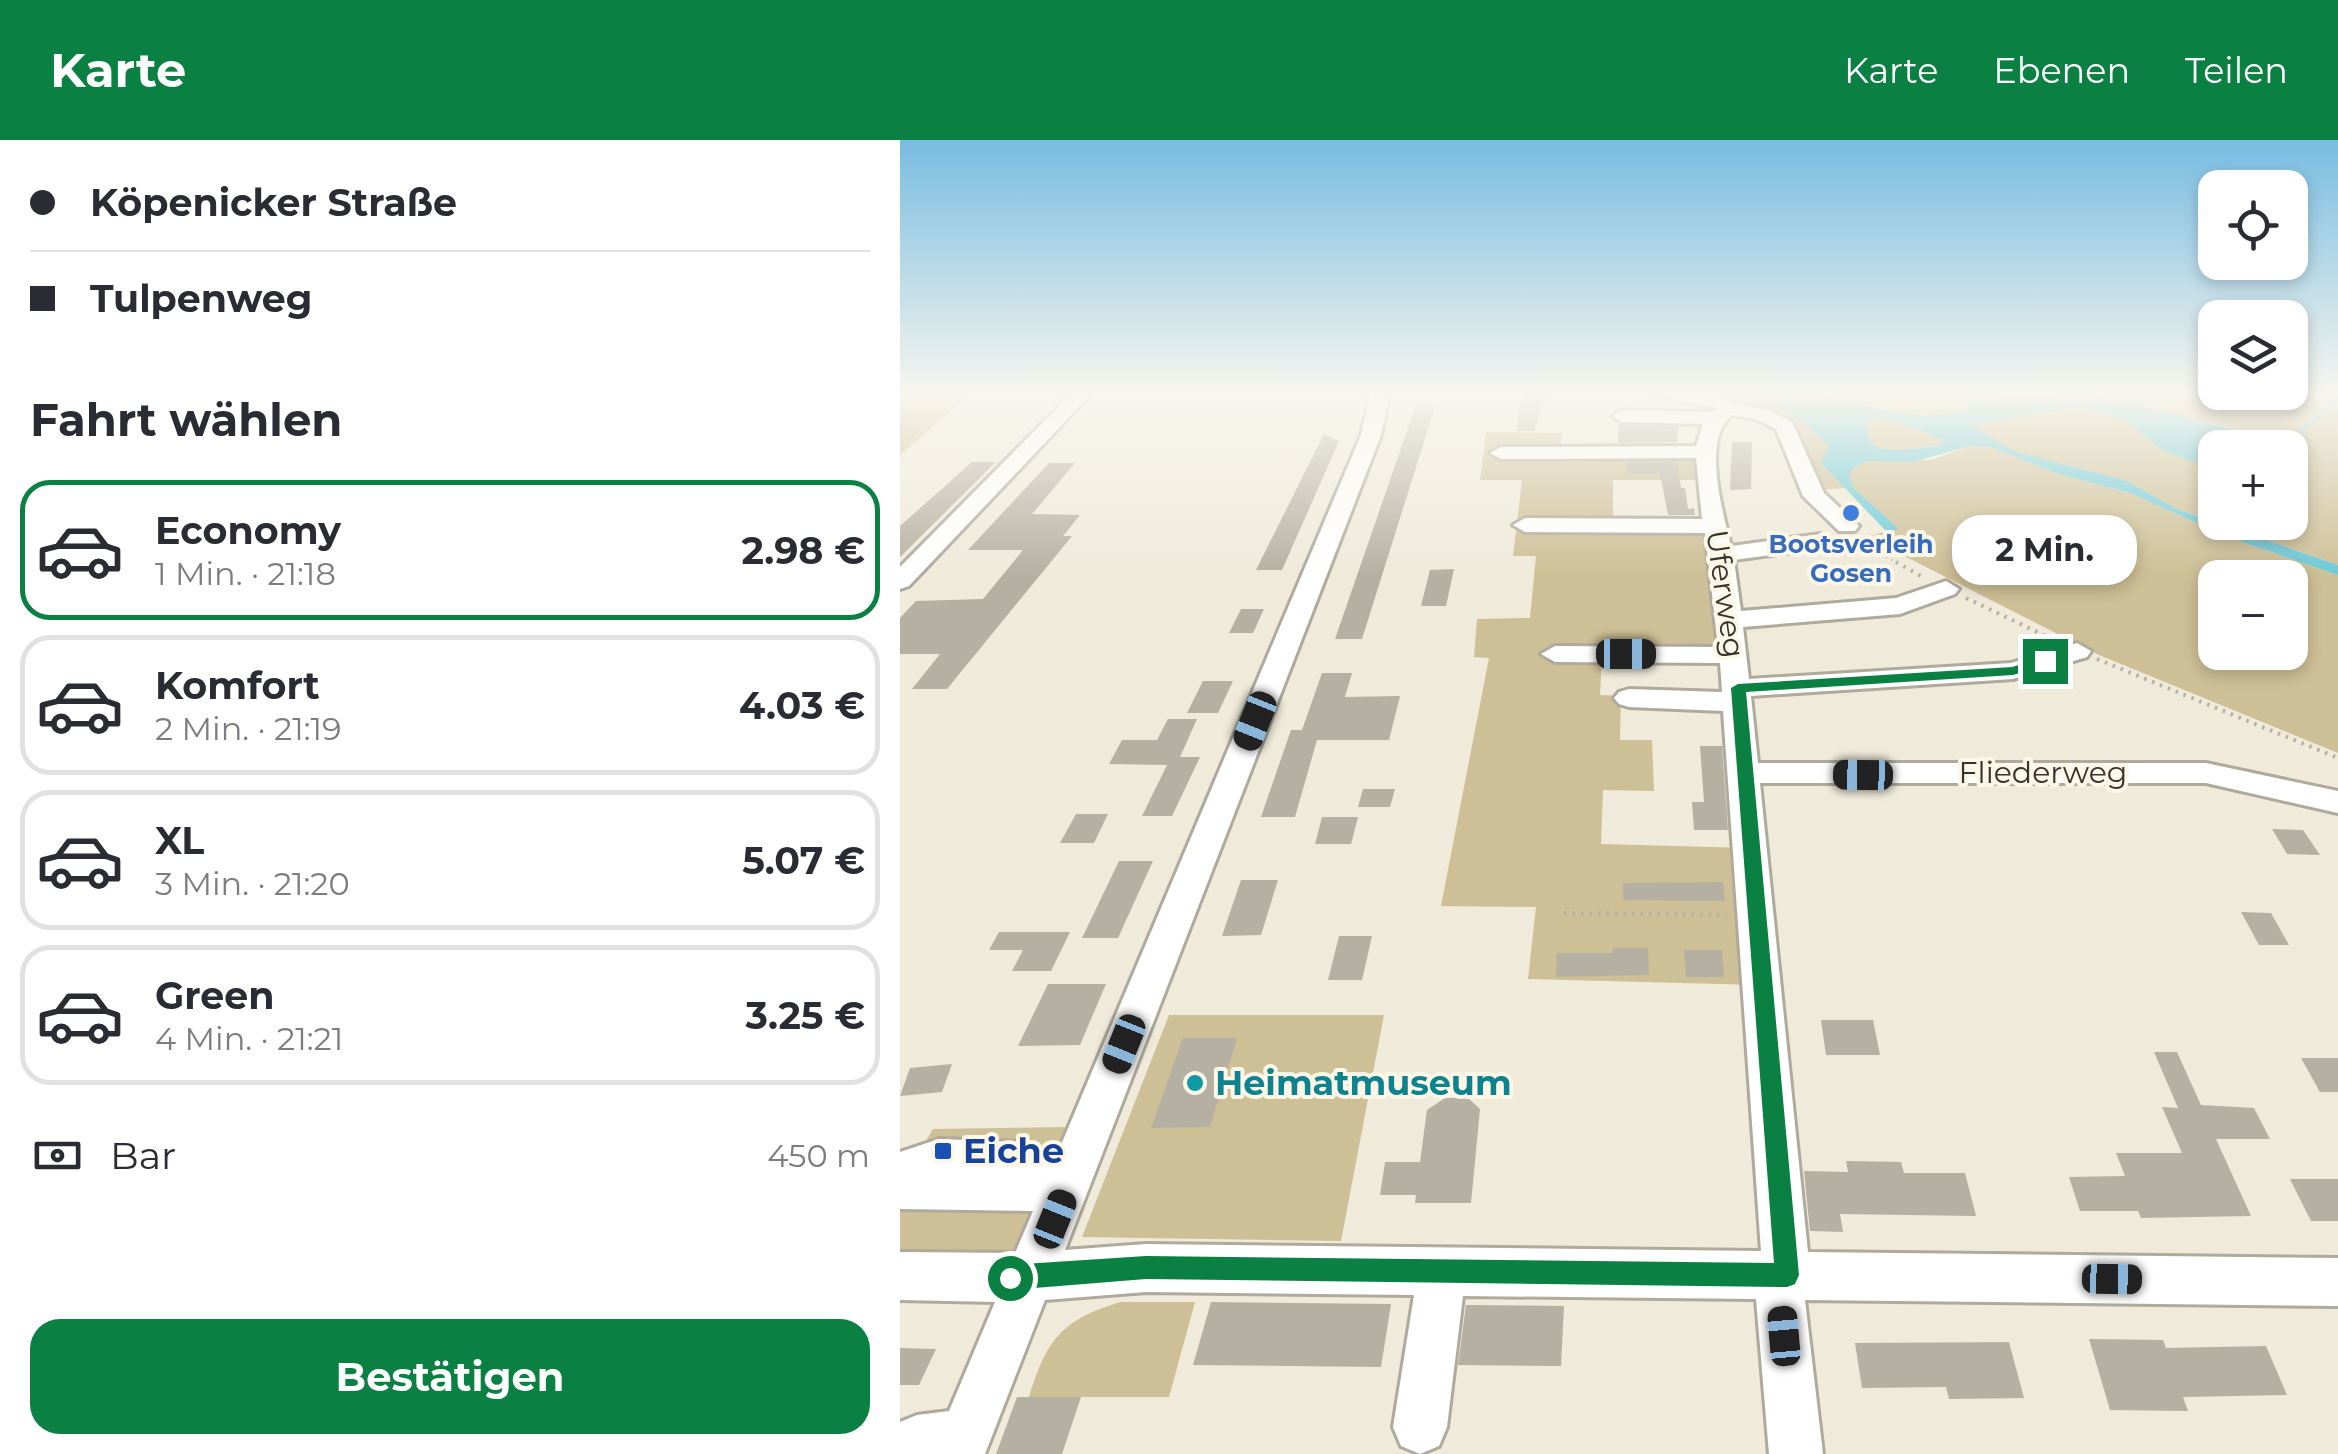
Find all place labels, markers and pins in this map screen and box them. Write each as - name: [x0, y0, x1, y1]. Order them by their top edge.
- marker: Bootsverleih Gosen: [1840, 502, 1862, 524]
- place label: Bootsverleih Gosen: [1769, 529, 1933, 588]
- place label: Heimatmuseum: [1215, 1061, 1512, 1104]
- marker: Heimatmuseum: [1184, 1072, 1206, 1094]
- place label: Eiche: [963, 1129, 1064, 1172]
- marker: Eiche: [932, 1140, 954, 1162]

